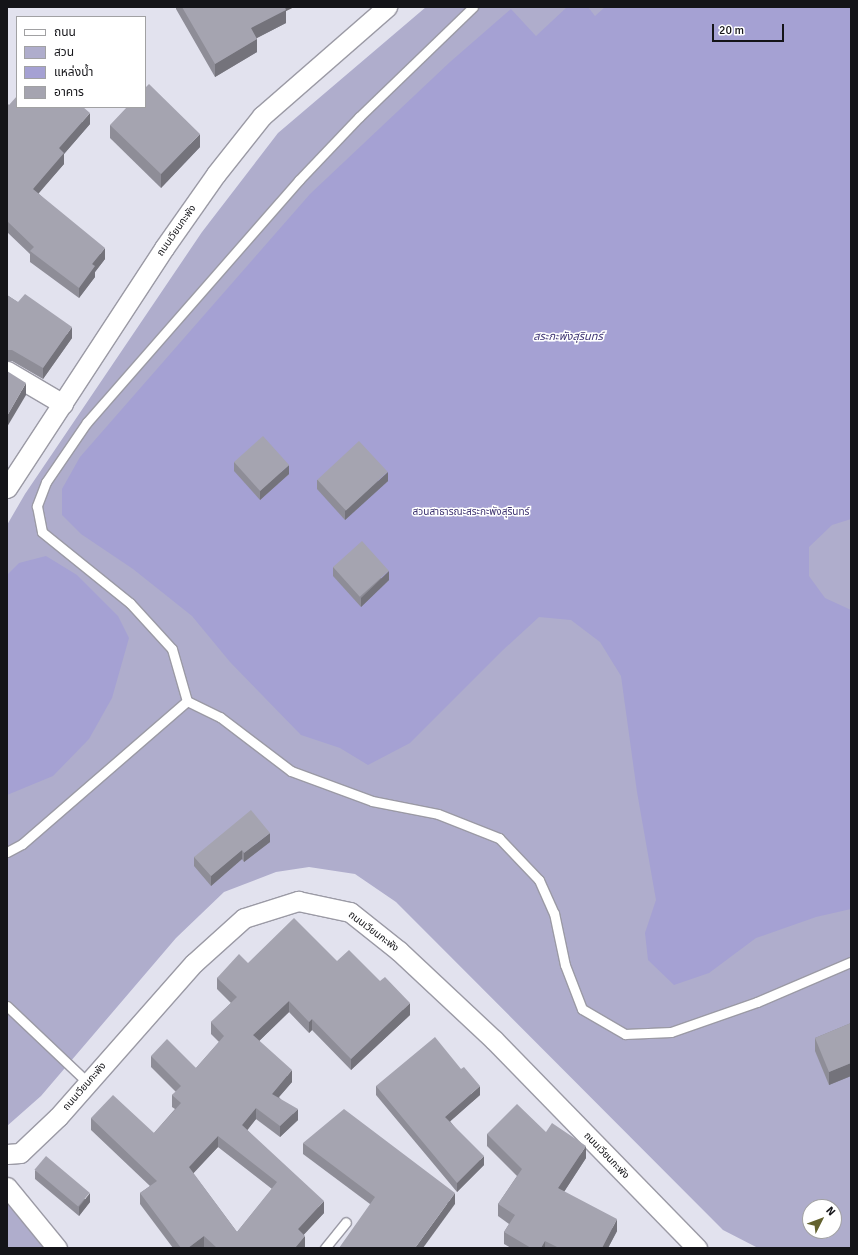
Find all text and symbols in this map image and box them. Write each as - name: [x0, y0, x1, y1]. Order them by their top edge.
- legend: [16, 16, 146, 108]
- scale bar: [714, 16, 786, 42]
- text: 20 m: [719, 23, 744, 38]
- text: ถนน: [54, 25, 76, 40]
- text: สวน: [54, 45, 74, 60]
- text: แหล่งน้ำ: [54, 65, 93, 80]
- text: อาคาร: [54, 85, 84, 100]
- street label: ถนนเวียนกะพัง: [155, 203, 199, 259]
- water label: สระกะพังสุรินทร์: [533, 330, 603, 344]
- park label: สวนสาธารณะสระกะพังสุรินทร์: [413, 507, 529, 519]
- street label: ถนนเวียนกะพัง: [346, 909, 400, 955]
- street label: ถนนเวียนกะพัง: [61, 1060, 109, 1114]
- street label: ถนนเวียนกะพัง: [581, 1130, 631, 1182]
- north arrow: [802, 1199, 842, 1239]
- text: N: [823, 1204, 838, 1218]

